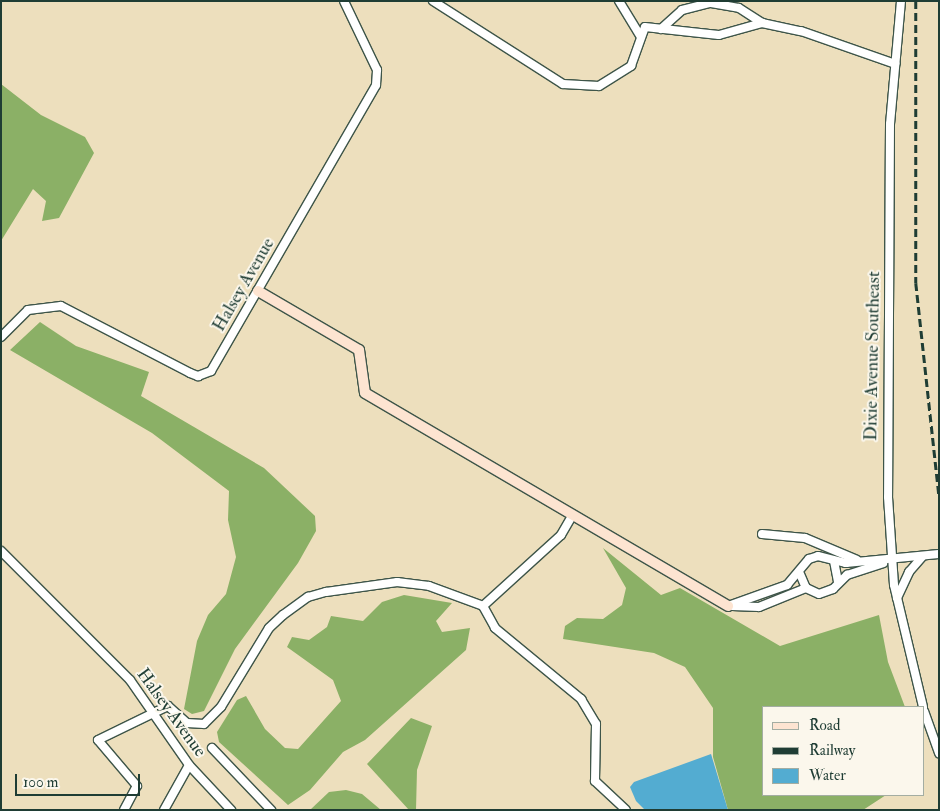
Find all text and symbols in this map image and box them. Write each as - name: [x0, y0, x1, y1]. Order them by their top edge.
- street label: Halsey Avenue: [209, 234, 279, 336]
- street label: Dixie Avenue Southeast: [861, 271, 885, 441]
- street label: Halsey Avenue: [132, 664, 210, 762]
- legend: [762, 706, 925, 796]
- text: Road: [809, 716, 840, 735]
- text: Railway: [809, 741, 855, 760]
- scale bar: [18, 764, 142, 796]
- text: Water: [809, 766, 846, 785]
- text: 100 m: [23, 773, 58, 792]

